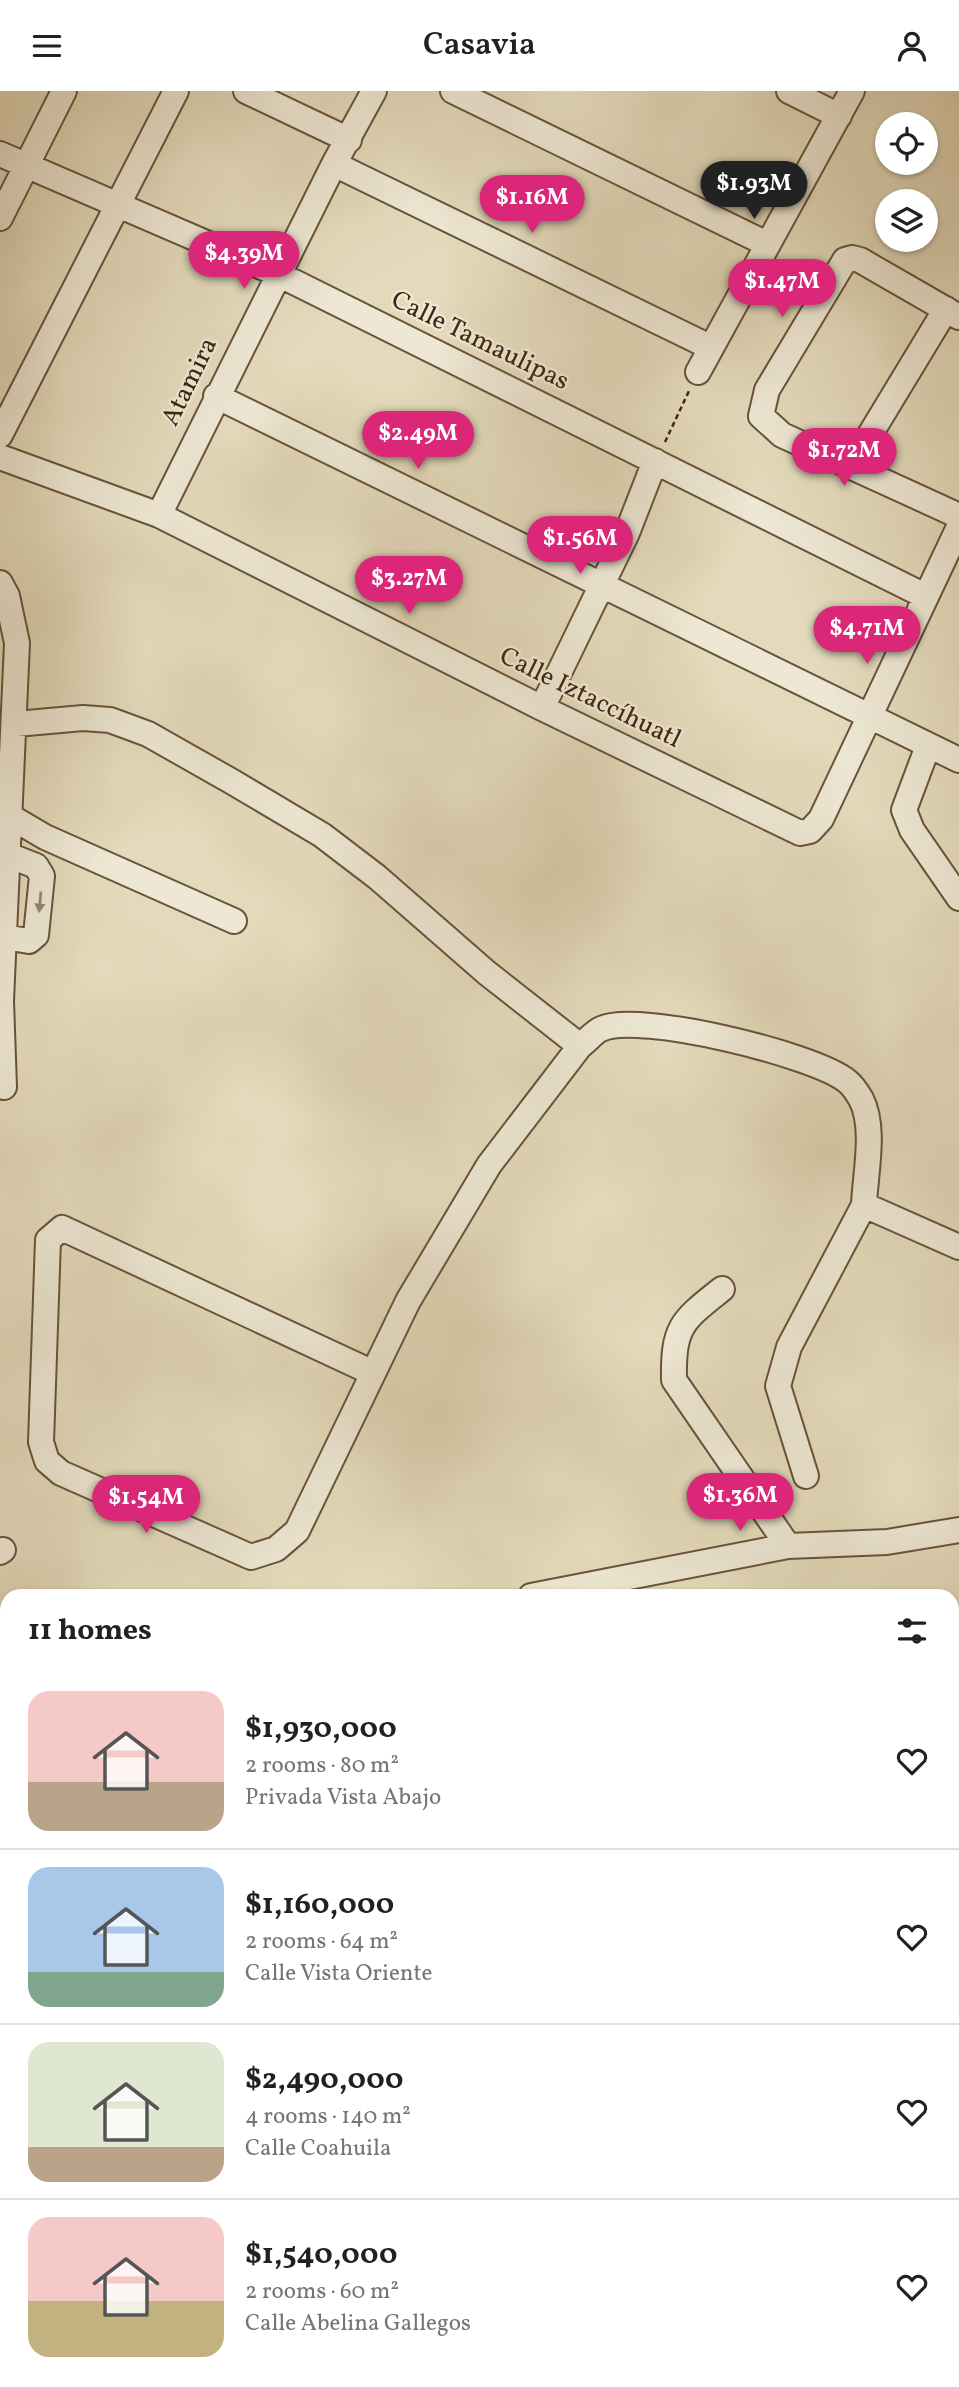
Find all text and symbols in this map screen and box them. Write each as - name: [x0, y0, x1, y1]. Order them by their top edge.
- text: Casavia: [423, 24, 536, 68]
- icon: menu: [28, 27, 66, 65]
- icon: person: [893, 27, 931, 65]
- map controls: [875, 112, 938, 252]
- button: locate: [875, 112, 938, 175]
- pin: $1.93M: [697, 162, 811, 221]
- text: $1.93M: [716, 168, 792, 200]
- pin: $1.16M: [475, 176, 589, 235]
- text: $1.16M: [496, 182, 568, 214]
- button: layers: [875, 189, 938, 252]
- pin: $4.39M: [187, 231, 301, 291]
- text: $4.39M: [204, 238, 284, 270]
- pin: $1.47M: [725, 259, 839, 319]
- text: $1.47M: [744, 266, 820, 298]
- street label: Calle Tamaulipas: [385, 282, 575, 400]
- street label: Atamira: [153, 332, 227, 432]
- pin: $2.49M: [361, 411, 475, 471]
- text: $2.49M: [378, 418, 458, 450]
- pin: $1.72M: [787, 429, 901, 488]
- text: $1.72M: [808, 435, 880, 467]
- pin: $1.56M: [523, 517, 637, 576]
- text: $1.56M: [543, 523, 617, 555]
- pin: $3.27M: [352, 557, 466, 616]
- text: $3.27M: [371, 563, 447, 595]
- pin: $4.71M: [810, 607, 924, 666]
- text: $4.71M: [829, 613, 905, 645]
- street label: Calle Iztaccíhuatl: [493, 638, 687, 758]
- one-way arrow: [34, 891, 45, 913]
- pin: $1.36M: [683, 1473, 797, 1533]
- pin: $1.54M: [89, 1475, 203, 1535]
- text: $1.36M: [703, 1480, 777, 1512]
- text: $1.54M: [108, 1482, 184, 1514]
- text: 11 homes: [28, 1610, 152, 1652]
- icon: filters: [893, 1612, 931, 1650]
- text: $1,930,000: [245, 1708, 397, 1750]
- icon: home: [84, 1719, 168, 1803]
- icon: heart: [893, 1742, 931, 1780]
- text: 2 rooms · 80 m²: [245, 1750, 399, 1782]
- text: Privada Vista Abajo: [245, 1782, 441, 1814]
- text: $1,160,000: [245, 1884, 394, 1926]
- icon: home: [84, 1895, 168, 1979]
- icon: heart: [893, 1918, 931, 1956]
- text: 2 rooms · 64 m²: [245, 1926, 398, 1958]
- text: Calle Vista Oriente: [245, 1958, 432, 1990]
- text: $2,490,000: [245, 2059, 403, 2101]
- icon: home: [84, 2070, 168, 2154]
- icon: heart: [893, 2093, 931, 2131]
- text: 4 rooms · 140 m²: [245, 2101, 411, 2133]
- text: Calle Coahuila: [245, 2133, 391, 2165]
- text: $1,540,000: [245, 2234, 397, 2276]
- icon: home: [84, 2245, 168, 2329]
- icon: heart: [893, 2268, 931, 2306]
- text: 2 rooms · 60 m²: [245, 2276, 399, 2308]
- text: Calle Abelina Gallegos: [245, 2308, 471, 2340]

